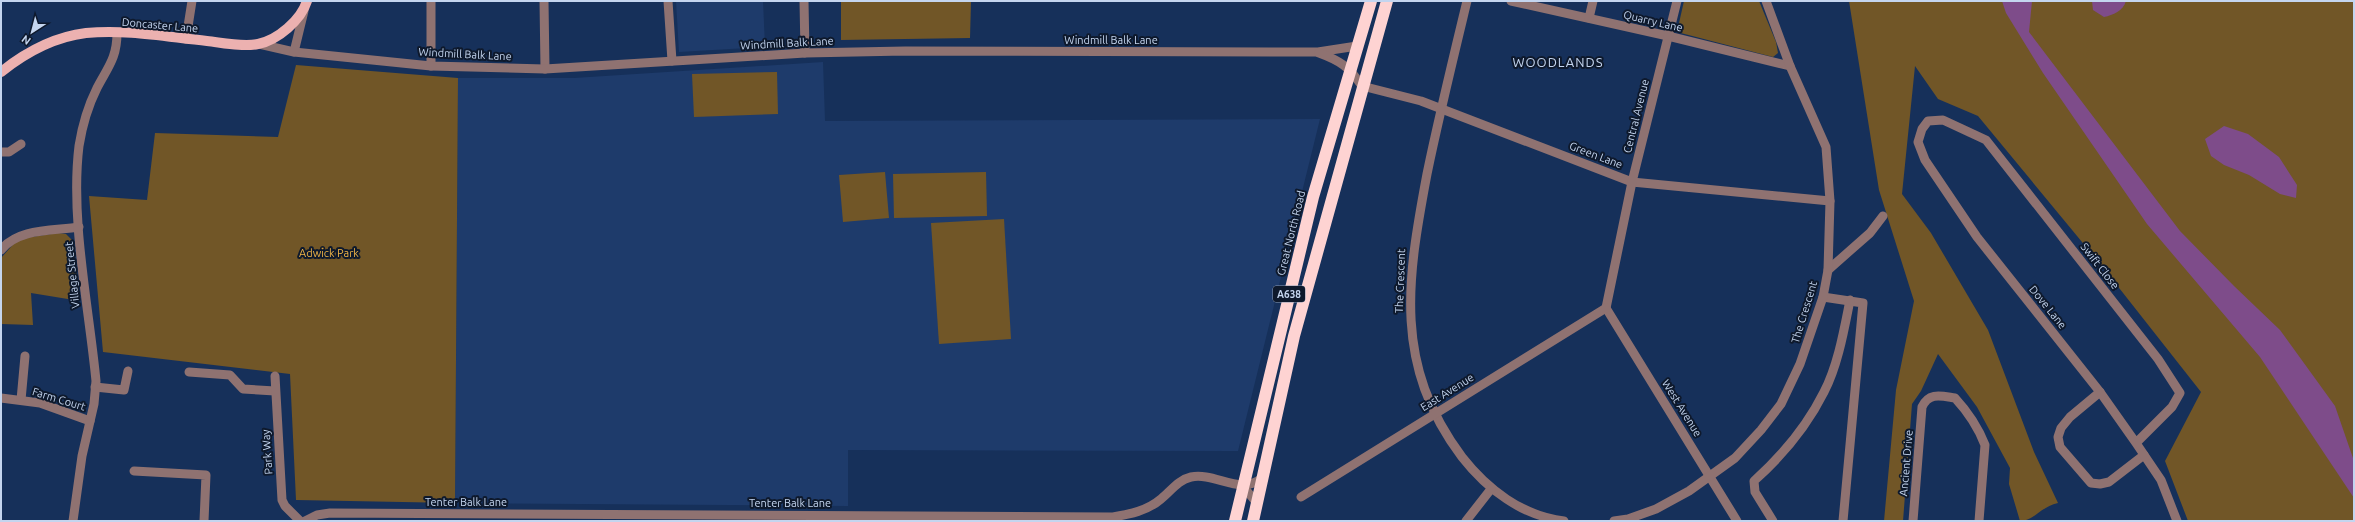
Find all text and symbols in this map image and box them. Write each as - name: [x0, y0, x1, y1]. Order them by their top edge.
- street label: Quarry Lane: [1622, 8, 1684, 34]
- north arrow: [12, 12, 52, 52]
- street label: Doncaster Lane: [121, 16, 199, 34]
- text: N: [19, 33, 33, 47]
- street label: Windmill Balk Lane: [1064, 34, 1158, 46]
- street label: Windmill Balk Lane: [740, 35, 834, 51]
- street label: Windmill Balk Lane: [418, 46, 512, 62]
- district label: WOODLANDS: [1512, 55, 1604, 69]
- street label: Central Avenue: [1621, 78, 1651, 154]
- street label: Green Lane: [1568, 139, 1624, 171]
- street label: Great North Road: [1275, 189, 1307, 277]
- street label: Village Street: [62, 240, 81, 309]
- street label: Swift Close: [2078, 241, 2122, 291]
- park label: Adwick Park: [299, 247, 359, 259]
- street label: The Crescent: [1393, 248, 1407, 313]
- street label: The Crescent: [1789, 279, 1819, 345]
- street label: Dove Lane: [2027, 283, 2069, 331]
- road number: A638: [1273, 286, 1305, 302]
- street label: East Avenue: [1418, 371, 1476, 413]
- street label: West Avenue: [1660, 377, 1704, 439]
- street label: Farm Court: [31, 385, 88, 413]
- street label: Park Way: [259, 428, 275, 475]
- street label: Ancient Drive: [1897, 429, 1915, 497]
- street label: Tenter Balk Lane: [425, 496, 507, 508]
- street label: Tenter Balk Lane: [749, 497, 831, 509]

